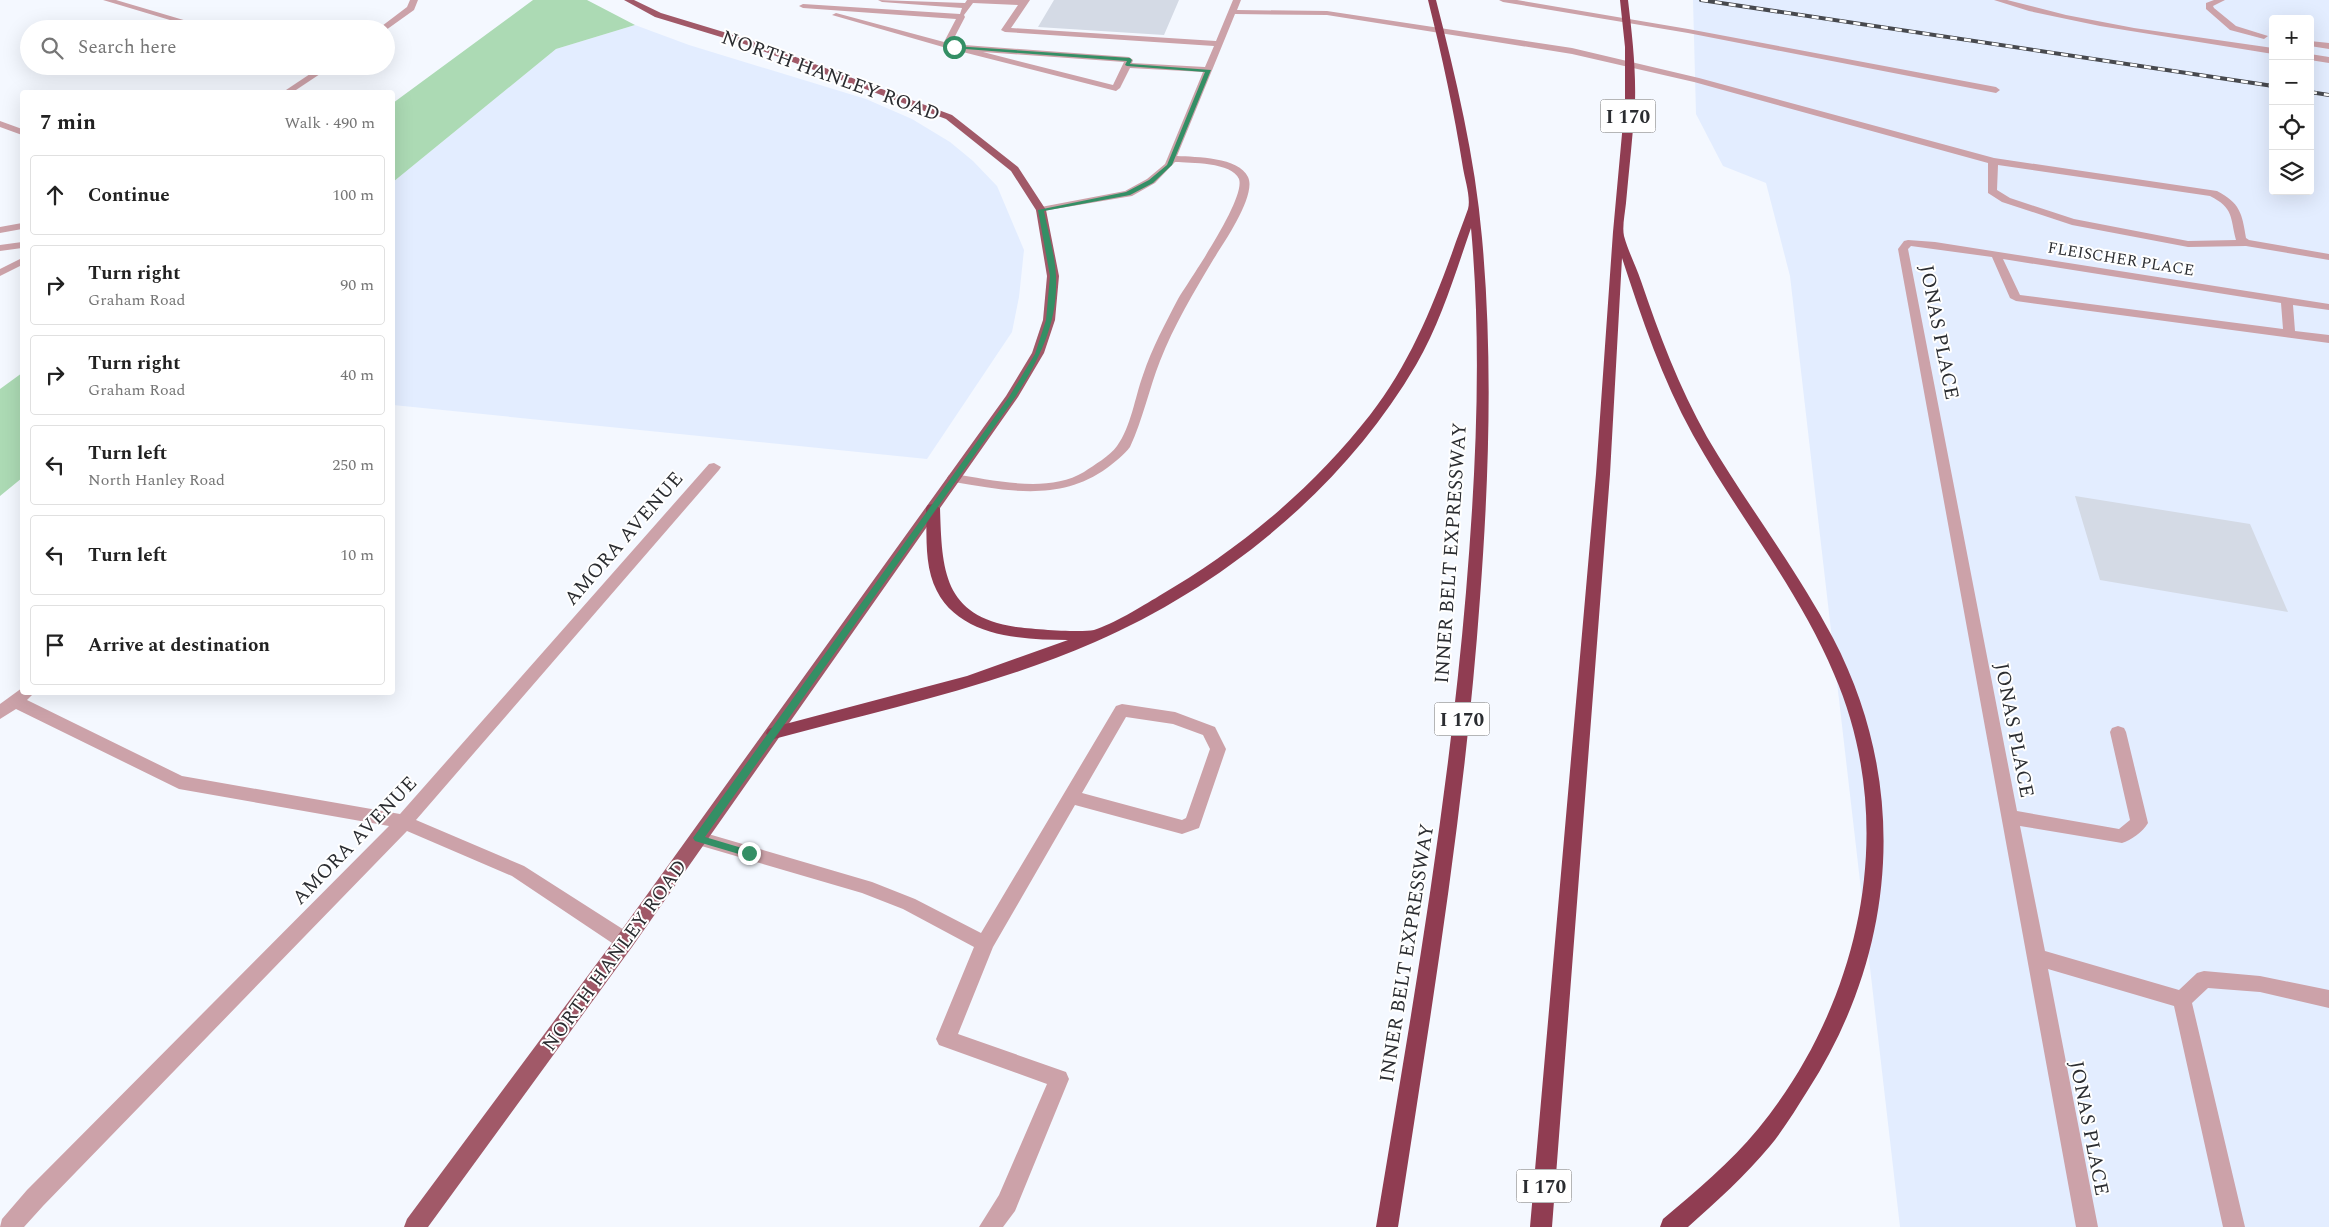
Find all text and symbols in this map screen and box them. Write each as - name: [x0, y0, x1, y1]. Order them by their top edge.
- map controls: [2269, 15, 2314, 195]
- button: +: [2269, 15, 2314, 60]
- search box: [20, 20, 395, 75]
- street label: NORTH HANLEY ROAD: [717, 22, 944, 129]
- text: Search here: [78, 33, 177, 62]
- icon: search: [38, 34, 66, 62]
- route start: [943, 36, 966, 59]
- button: −: [2269, 60, 2314, 105]
- road number: I 170: [1600, 100, 1656, 132]
- button: locate: [2269, 105, 2314, 150]
- text: 7 min: [40, 107, 96, 139]
- text: Walk · 490 m: [284, 111, 375, 135]
- button: layers: [2269, 150, 2314, 195]
- icon: ahead: [41, 181, 69, 209]
- text: Continue: [88, 181, 170, 210]
- text: 100 m: [332, 183, 374, 207]
- street label: FLEISCHER PLACE: [2046, 236, 2196, 282]
- text: Turn right: [88, 259, 181, 288]
- street label: JONAS PLACE: [1911, 262, 1967, 402]
- icon: right: [41, 271, 69, 299]
- text: 90 m: [340, 273, 374, 297]
- text: Graham Road: [88, 288, 185, 312]
- text: Turn right: [88, 349, 181, 378]
- icon: right: [41, 361, 69, 389]
- text: 40 m: [340, 363, 374, 387]
- text: Graham Road: [88, 378, 185, 402]
- street label: INNER BELT EXPRESSWAY: [1427, 422, 1475, 685]
- text: Turn left: [88, 439, 167, 468]
- icon: left: [41, 451, 69, 479]
- text: 250 m: [332, 453, 374, 477]
- street label: AMORA AVENUE: [557, 465, 691, 612]
- text: North Hanley Road: [88, 468, 225, 492]
- icon: left: [41, 541, 69, 569]
- text: Turn left: [88, 541, 167, 570]
- text: 10 m: [340, 543, 374, 567]
- icon: arrive: [41, 631, 69, 659]
- text: Arrive at destination: [88, 631, 270, 660]
- street label: JONAS PLACE: [1986, 660, 2042, 800]
- road number: I 170: [1434, 702, 1490, 736]
- street label: AMORA AVENUE: [285, 769, 424, 912]
- street label: INNER BELT EXPRESSWAY: [1372, 822, 1442, 1085]
- route end: [738, 842, 761, 865]
- street label: NORTH HANLEY ROAD: [535, 853, 695, 1058]
- street label: JONAS PLACE: [2061, 1058, 2117, 1198]
- road number: I 170: [1516, 1170, 1572, 1202]

